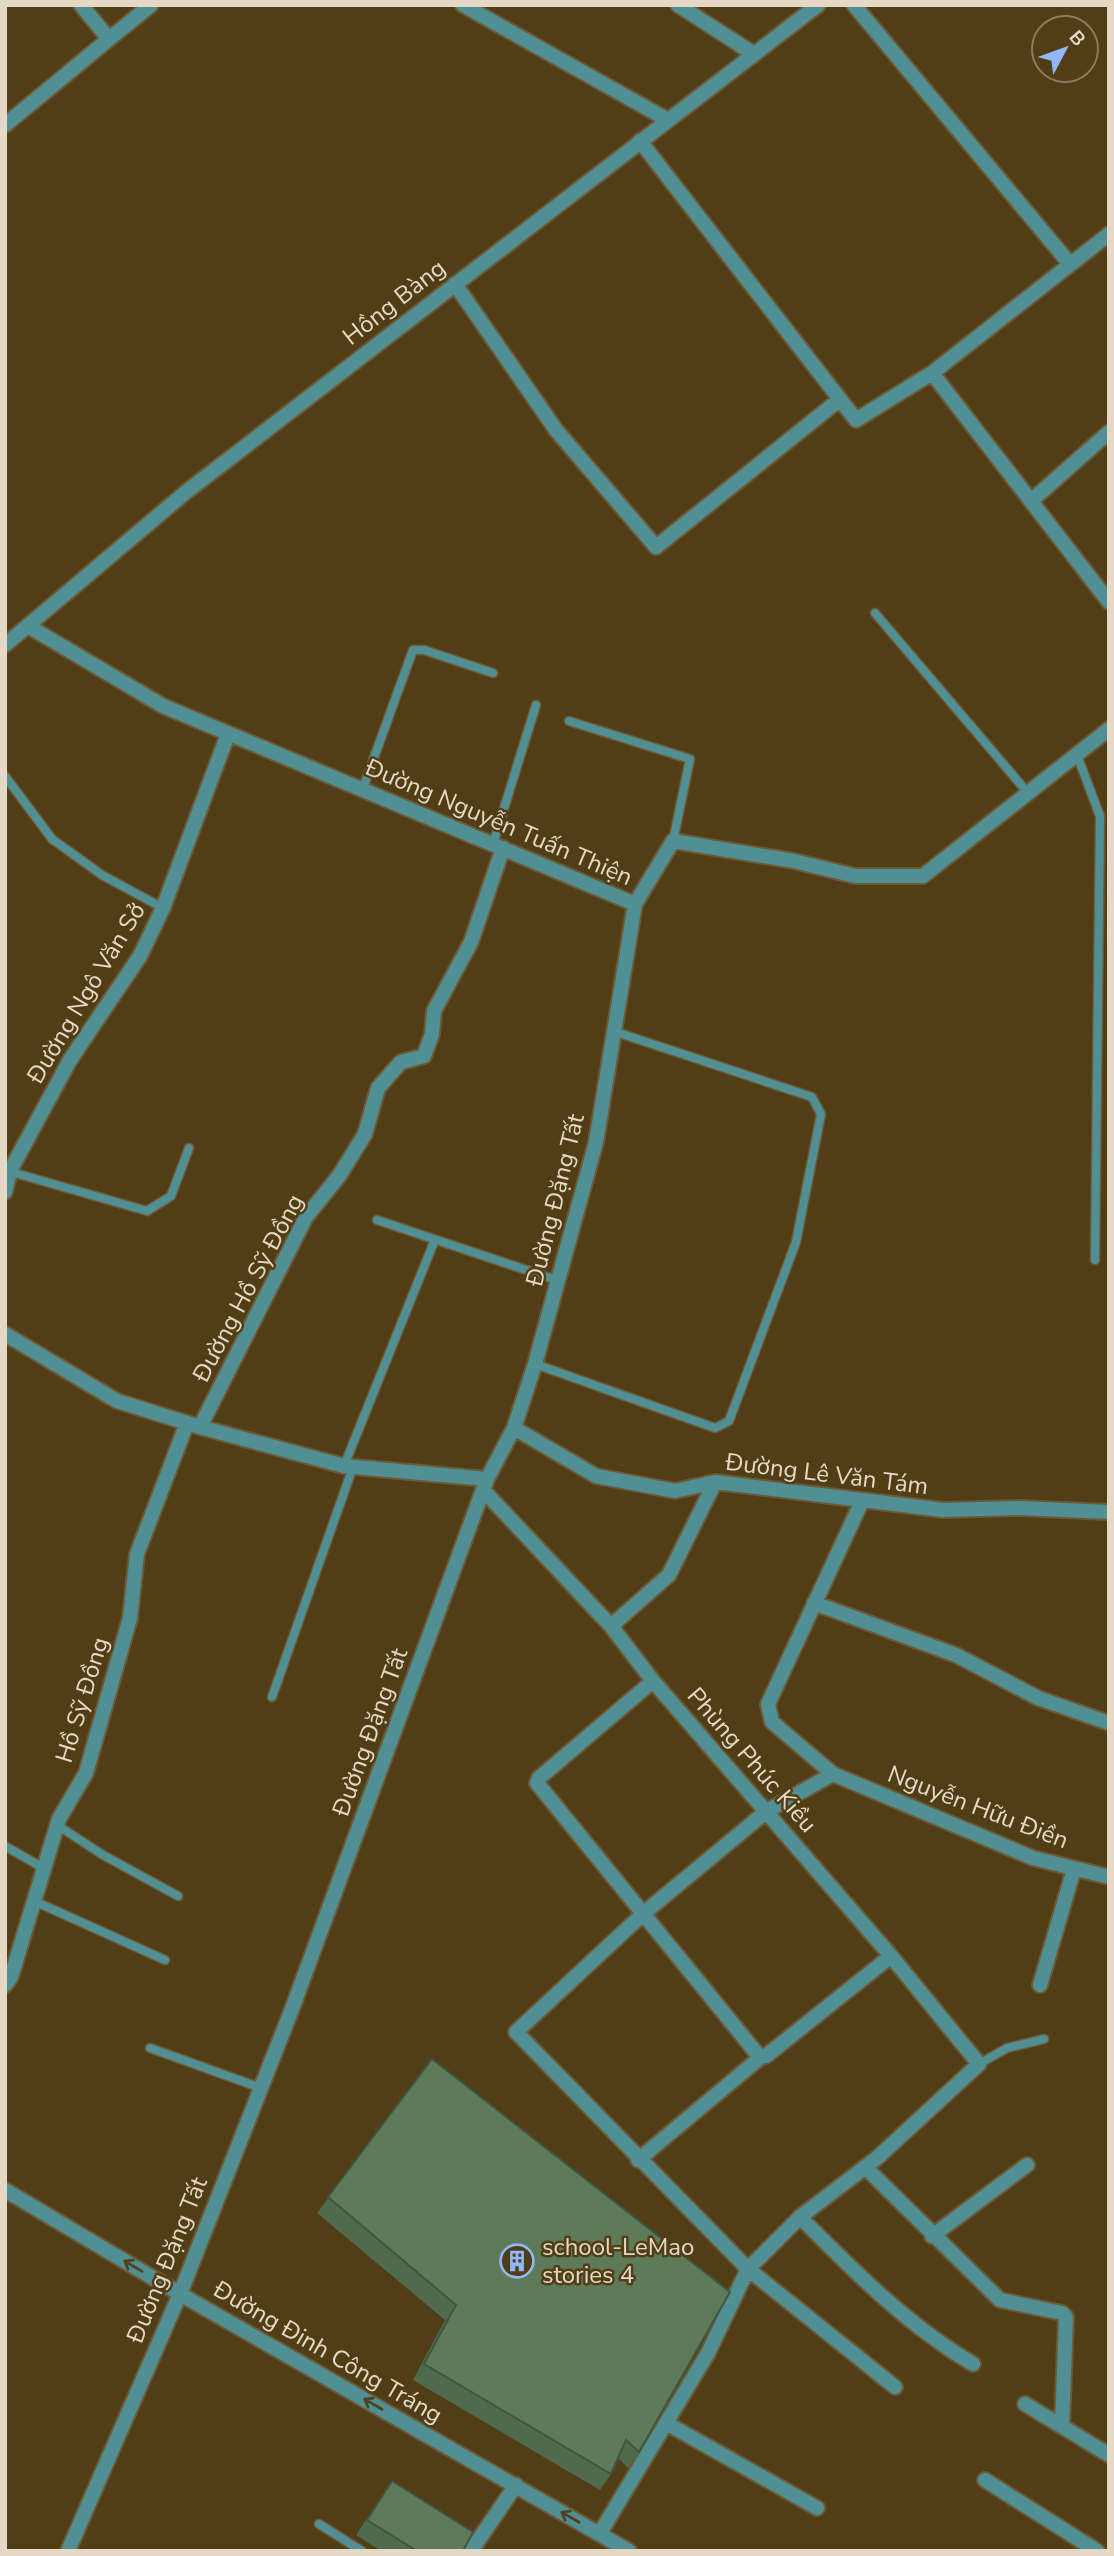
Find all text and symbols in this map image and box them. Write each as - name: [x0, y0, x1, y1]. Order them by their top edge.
- north arrow: [1030, 14, 1100, 84]
- text: B: [1063, 25, 1091, 52]
- street label: Hồng Bàng: [336, 252, 452, 352]
- street label: Đường Nguyễn Tuấn Thiện: [360, 751, 637, 893]
- street label: Đường Ngô Văn Sở: [19, 897, 153, 1090]
- street label: Đường Đặng Tất: [518, 1110, 592, 1291]
- street label: Đường Hồ Sỹ Đồng: [185, 1189, 311, 1388]
- street label: Đường Lê Văn Tám: [723, 1446, 930, 1502]
- street label: Hồ Sỹ Đồng: [48, 1633, 116, 1767]
- street label: Đường Đặng Tất: [324, 1643, 415, 1821]
- street label: Phùng Phúc Kiều: [680, 1681, 824, 1839]
- street label: Nguyễn Hữu Điền: [883, 1758, 1073, 1856]
- street label: Đường Đặng Tất: [119, 2172, 215, 2349]
- place label: school-LeMao stories 4: [542, 2231, 694, 2291]
- building icon: school-LeMao stories 4: [498, 2242, 536, 2280]
- one-way arrow: [123, 2259, 143, 2273]
- street label: Đường Đinh Công Tráng: [207, 2273, 448, 2431]
- one-way arrow: [363, 2397, 383, 2411]
- one-way arrow: [561, 2510, 581, 2524]

